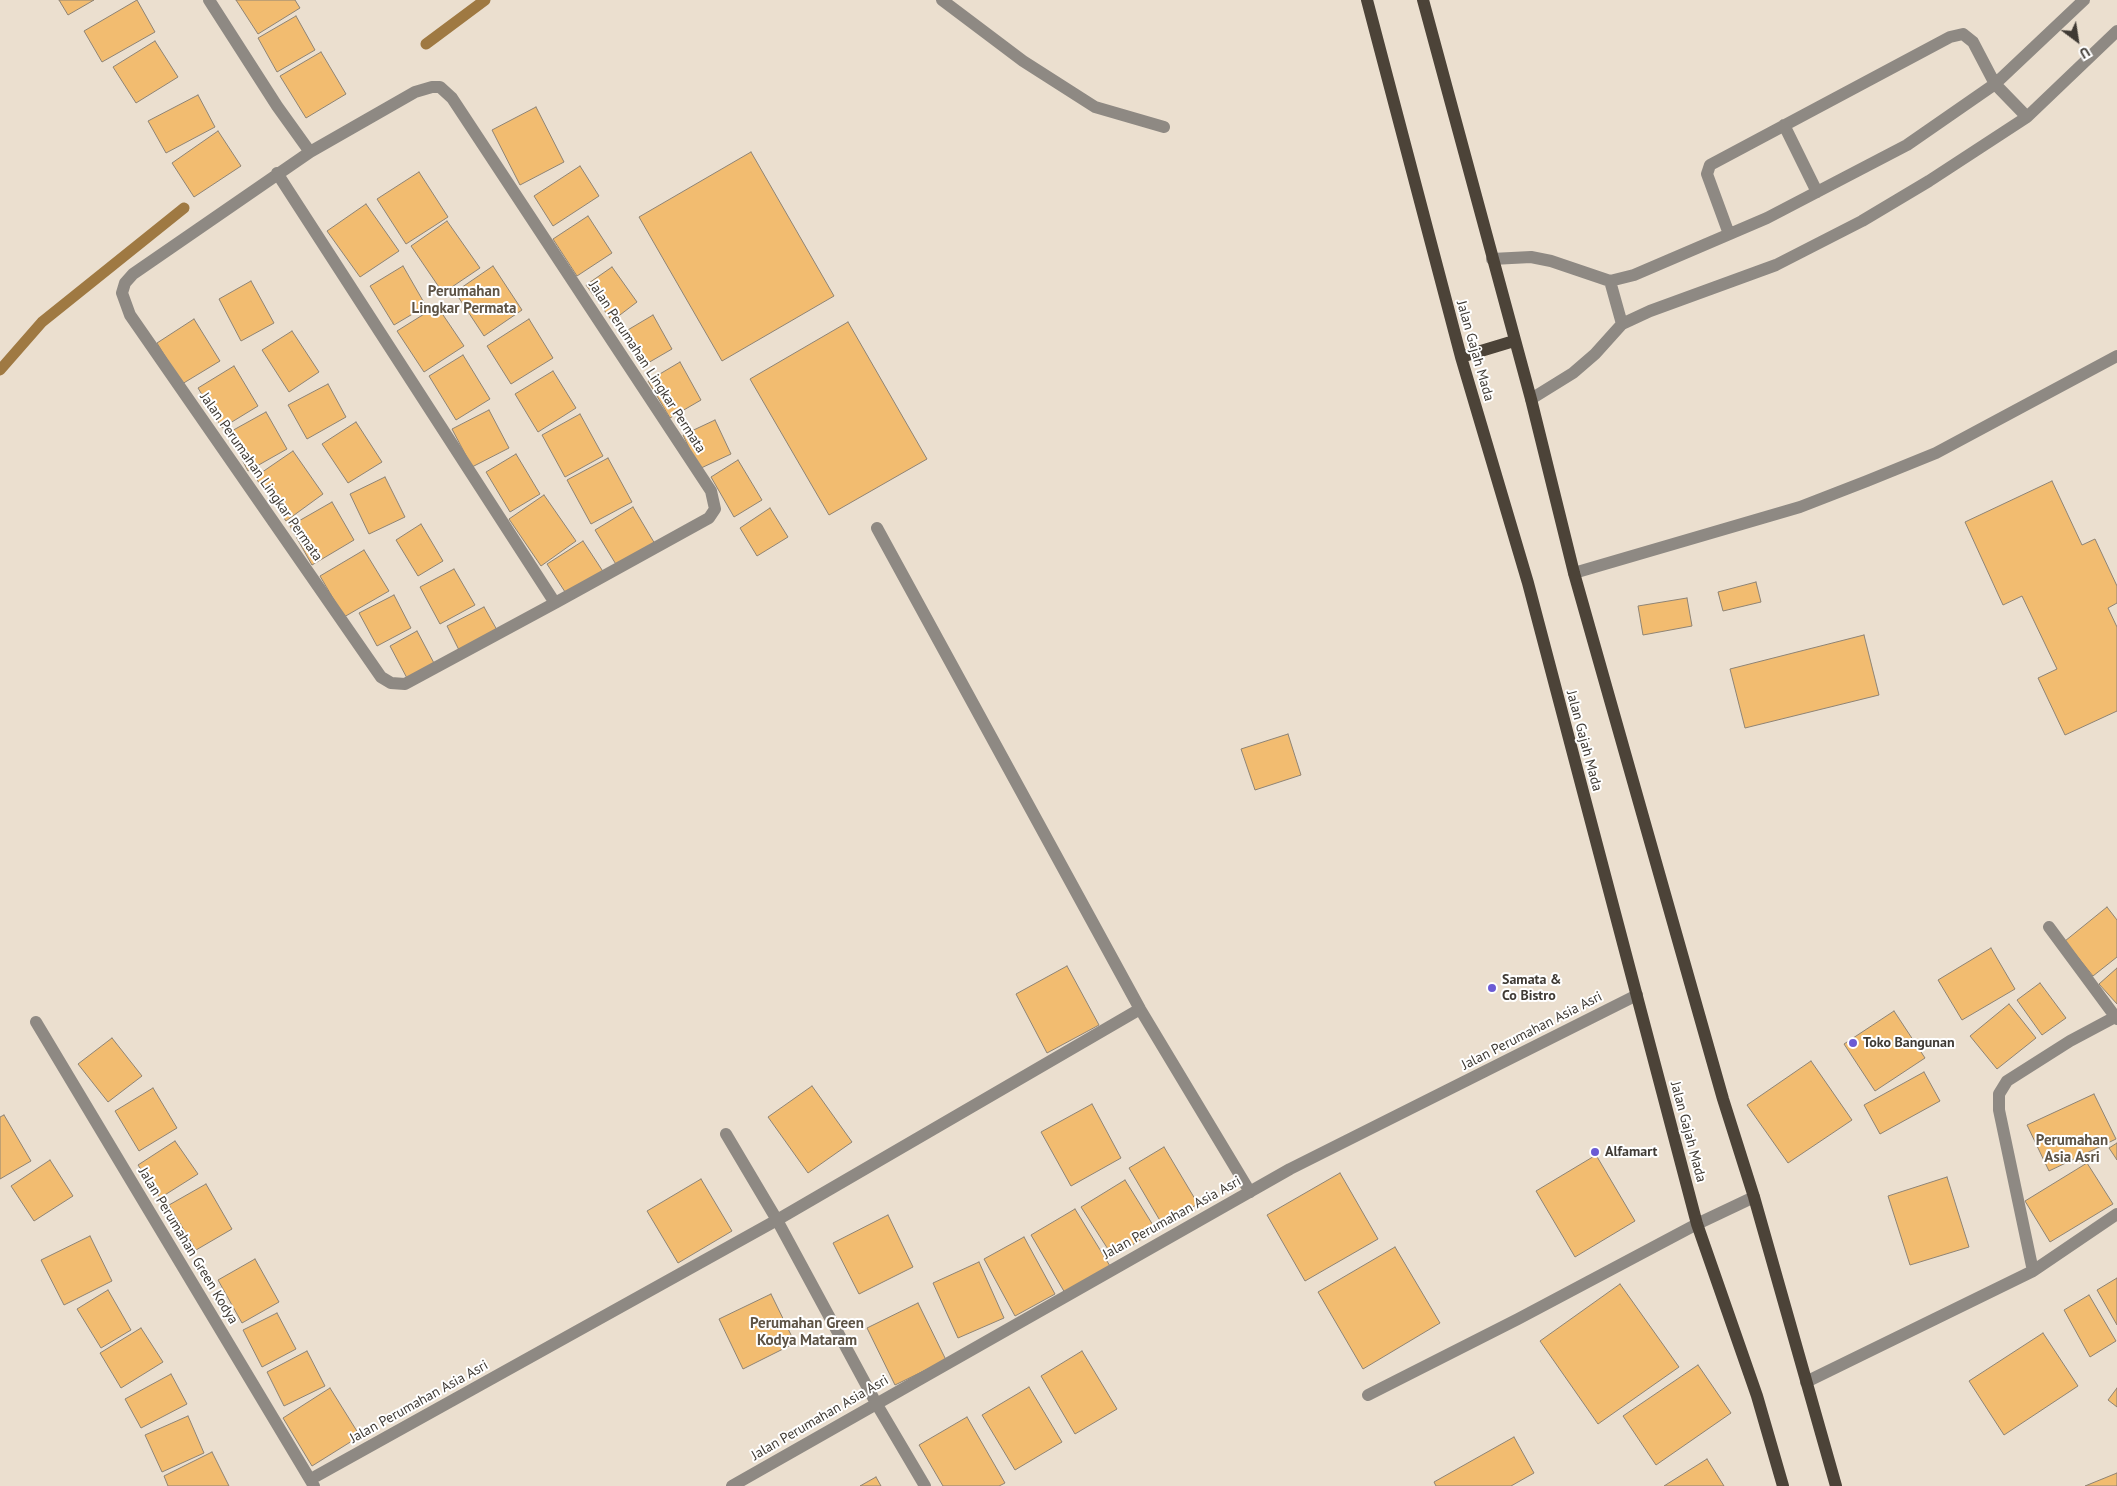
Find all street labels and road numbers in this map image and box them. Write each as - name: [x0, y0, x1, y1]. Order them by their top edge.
- street label: Jalan Perumahan Lingkar Permata: [585, 278, 709, 456]
- street label: Jalan Gajah Mada: [1453, 299, 1497, 403]
- street label: Jalan Perumahan Lingkar Permata: [196, 389, 326, 565]
- street label: Jalan Gajah Mada: [1562, 689, 1606, 793]
- street label: Jalan Perumahan Asia Asri: [1459, 988, 1605, 1074]
- street label: Jalan Gajah Mada: [1666, 1080, 1710, 1184]
- street label: Jalan Perumahan Green Kodya: [135, 1165, 241, 1327]
- street label: Jalan Perumahan Asia Asri: [1100, 1173, 1244, 1263]
- street label: Jalan Perumahan Asia Asri: [347, 1357, 491, 1447]
- street label: Jalan Perumahan Asia Asri: [748, 1372, 892, 1464]

